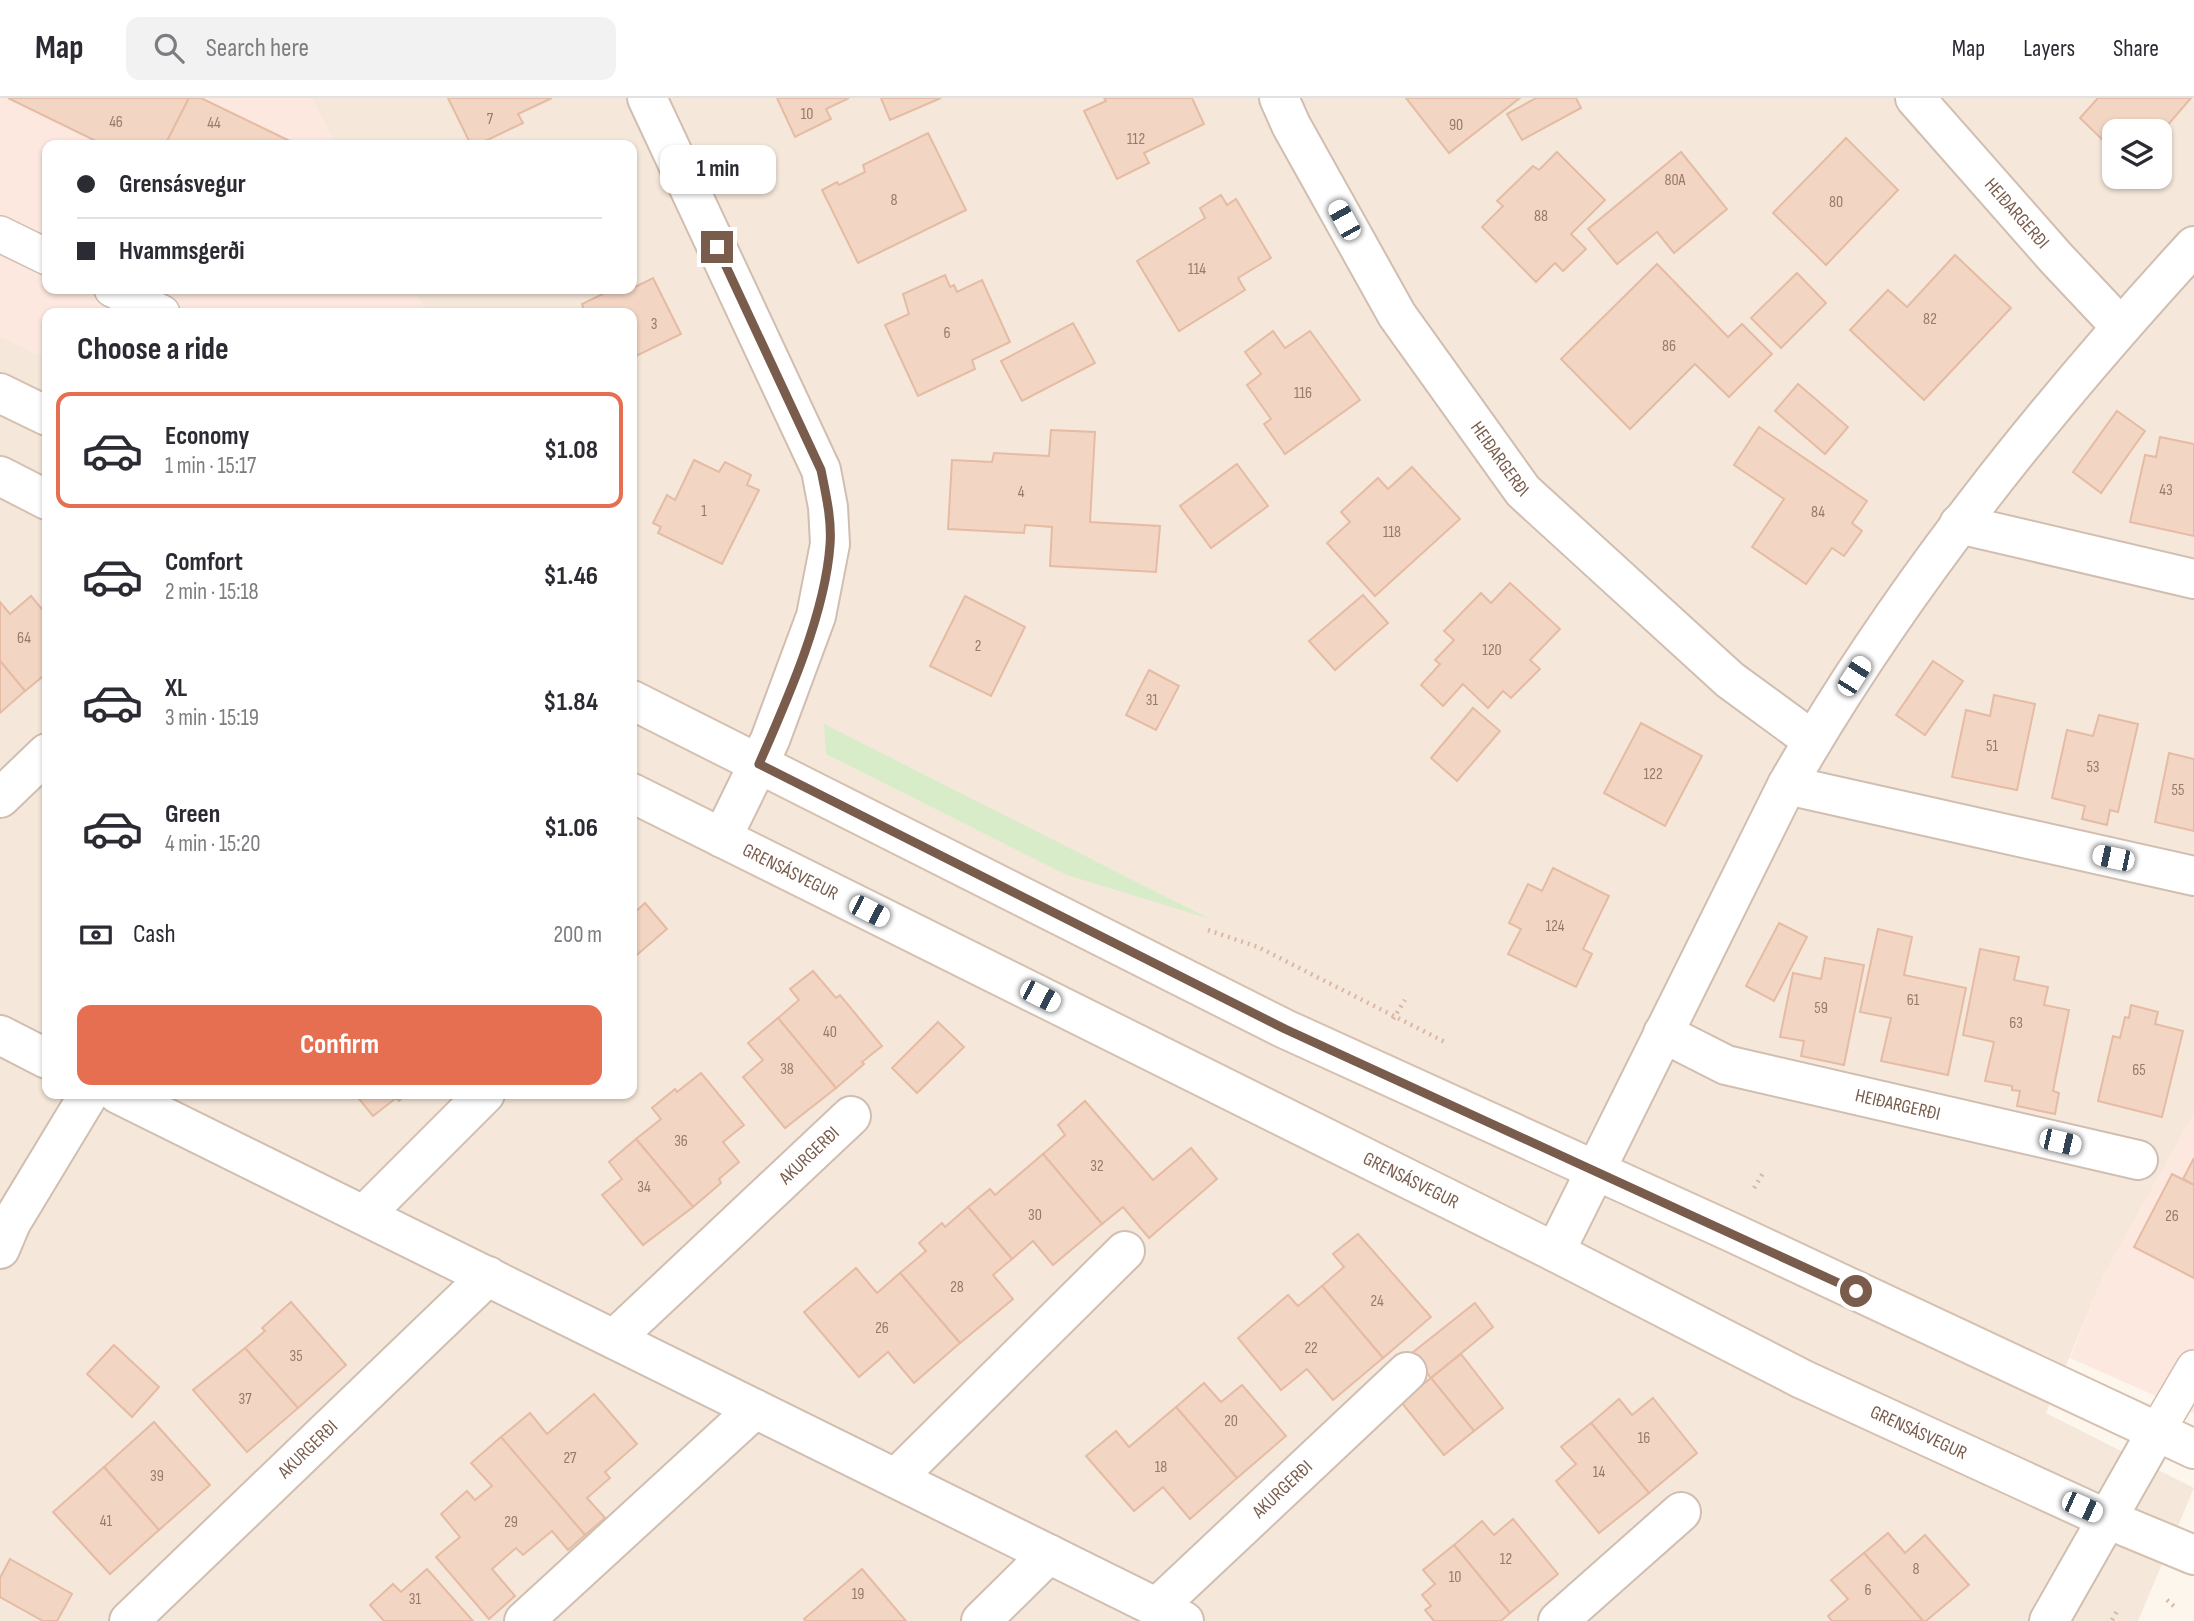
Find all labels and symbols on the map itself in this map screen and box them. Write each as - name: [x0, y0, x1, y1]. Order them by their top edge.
- house number: 10: [801, 105, 813, 124]
- house number: 7: [487, 110, 494, 129]
- house number: 46: [109, 113, 123, 132]
- house number: 44: [207, 114, 221, 133]
- house number: 90: [1449, 116, 1463, 135]
- house number: 112: [1127, 130, 1145, 149]
- callout: 1 min: [659, 145, 775, 194]
- house number: 80A: [1665, 171, 1686, 190]
- street label: HEIÐARGERÐI: [1980, 173, 2054, 254]
- house number: 8: [890, 191, 898, 210]
- house number: 80: [1829, 193, 1843, 212]
- car: [1325, 197, 1364, 243]
- house number: 88: [1534, 207, 1548, 226]
- route end: [701, 231, 733, 263]
- house number: 114: [1188, 260, 1206, 279]
- house number: 82: [1923, 310, 1937, 329]
- house number: 3: [651, 315, 657, 334]
- house number: 6: [943, 324, 951, 343]
- house number: 86: [1662, 337, 1676, 356]
- house number: 116: [1294, 384, 1312, 403]
- street label: HEIÐARGERÐI: [1465, 417, 1534, 502]
- house number: 43: [2159, 481, 2173, 500]
- house number: 4: [1018, 483, 1025, 502]
- house number: 1: [701, 502, 707, 521]
- house number: 84: [1811, 503, 1825, 522]
- house number: 118: [1383, 523, 1401, 542]
- house number: 64: [17, 629, 31, 648]
- house number: 2: [975, 637, 981, 656]
- house number: 120: [1482, 641, 1502, 660]
- car: [1834, 653, 1875, 699]
- house number: 31: [1146, 691, 1159, 710]
- house number: 51: [1986, 737, 1998, 756]
- house number: 53: [2086, 758, 2100, 777]
- house number: 122: [1644, 765, 1662, 784]
- house number: 55: [2172, 781, 2184, 800]
- street label: GRENSÁSVEGUR: [739, 838, 842, 905]
- car: [2091, 843, 2136, 873]
- car: [846, 892, 893, 930]
- house number: 124: [1546, 917, 1565, 936]
- car: [1017, 977, 1064, 1015]
- house number: 61: [1907, 991, 1920, 1010]
- house number: 59: [1814, 999, 1828, 1018]
- house number: 63: [2009, 1014, 2023, 1033]
- house number: 40: [823, 1023, 837, 1042]
- house number: 38: [780, 1060, 794, 1079]
- house number: 65: [2132, 1061, 2146, 1080]
- street label: HEIÐARGERÐI: [1853, 1084, 1943, 1126]
- street label: AKURGERÐI: [774, 1122, 844, 1190]
- car: [2038, 1127, 2083, 1157]
- house number: 36: [674, 1132, 688, 1151]
- street label: GRENSÁSVEGUR: [1359, 1147, 1463, 1214]
- house number: 32: [1090, 1157, 1104, 1176]
- house number: 34: [637, 1178, 651, 1197]
- house number: 30: [1028, 1206, 1042, 1225]
- house number: 26: [2165, 1207, 2179, 1226]
- route start: [1840, 1275, 1872, 1307]
- house number: 28: [950, 1278, 964, 1297]
- house number: 24: [1370, 1292, 1384, 1311]
- house number: 26: [875, 1319, 889, 1338]
- house number: 22: [1304, 1339, 1318, 1358]
- house number: 35: [289, 1347, 303, 1366]
- house number: 37: [238, 1390, 252, 1409]
- street label: GRENSÁSVEGUR: [1867, 1400, 1971, 1465]
- house number: 20: [1224, 1412, 1238, 1431]
- street label: AKURGERÐI: [272, 1415, 343, 1484]
- house number: 16: [1638, 1429, 1650, 1448]
- house number: 27: [563, 1449, 577, 1468]
- street label: AKURGERÐI: [1247, 1455, 1317, 1524]
- house number: 18: [1155, 1458, 1167, 1477]
- house number: 14: [1593, 1463, 1605, 1482]
- house number: 39: [150, 1467, 164, 1486]
- car: [2059, 1489, 2106, 1525]
- house number: 41: [100, 1512, 113, 1531]
- house number: 29: [504, 1513, 518, 1532]
- house number: 12: [1500, 1550, 1512, 1569]
- house number: 8: [1912, 1560, 1920, 1579]
- house number: 10: [1449, 1568, 1461, 1587]
- house number: 6: [1864, 1581, 1872, 1600]
- house number: 19: [852, 1585, 864, 1604]
- house number: 31: [409, 1590, 422, 1609]

